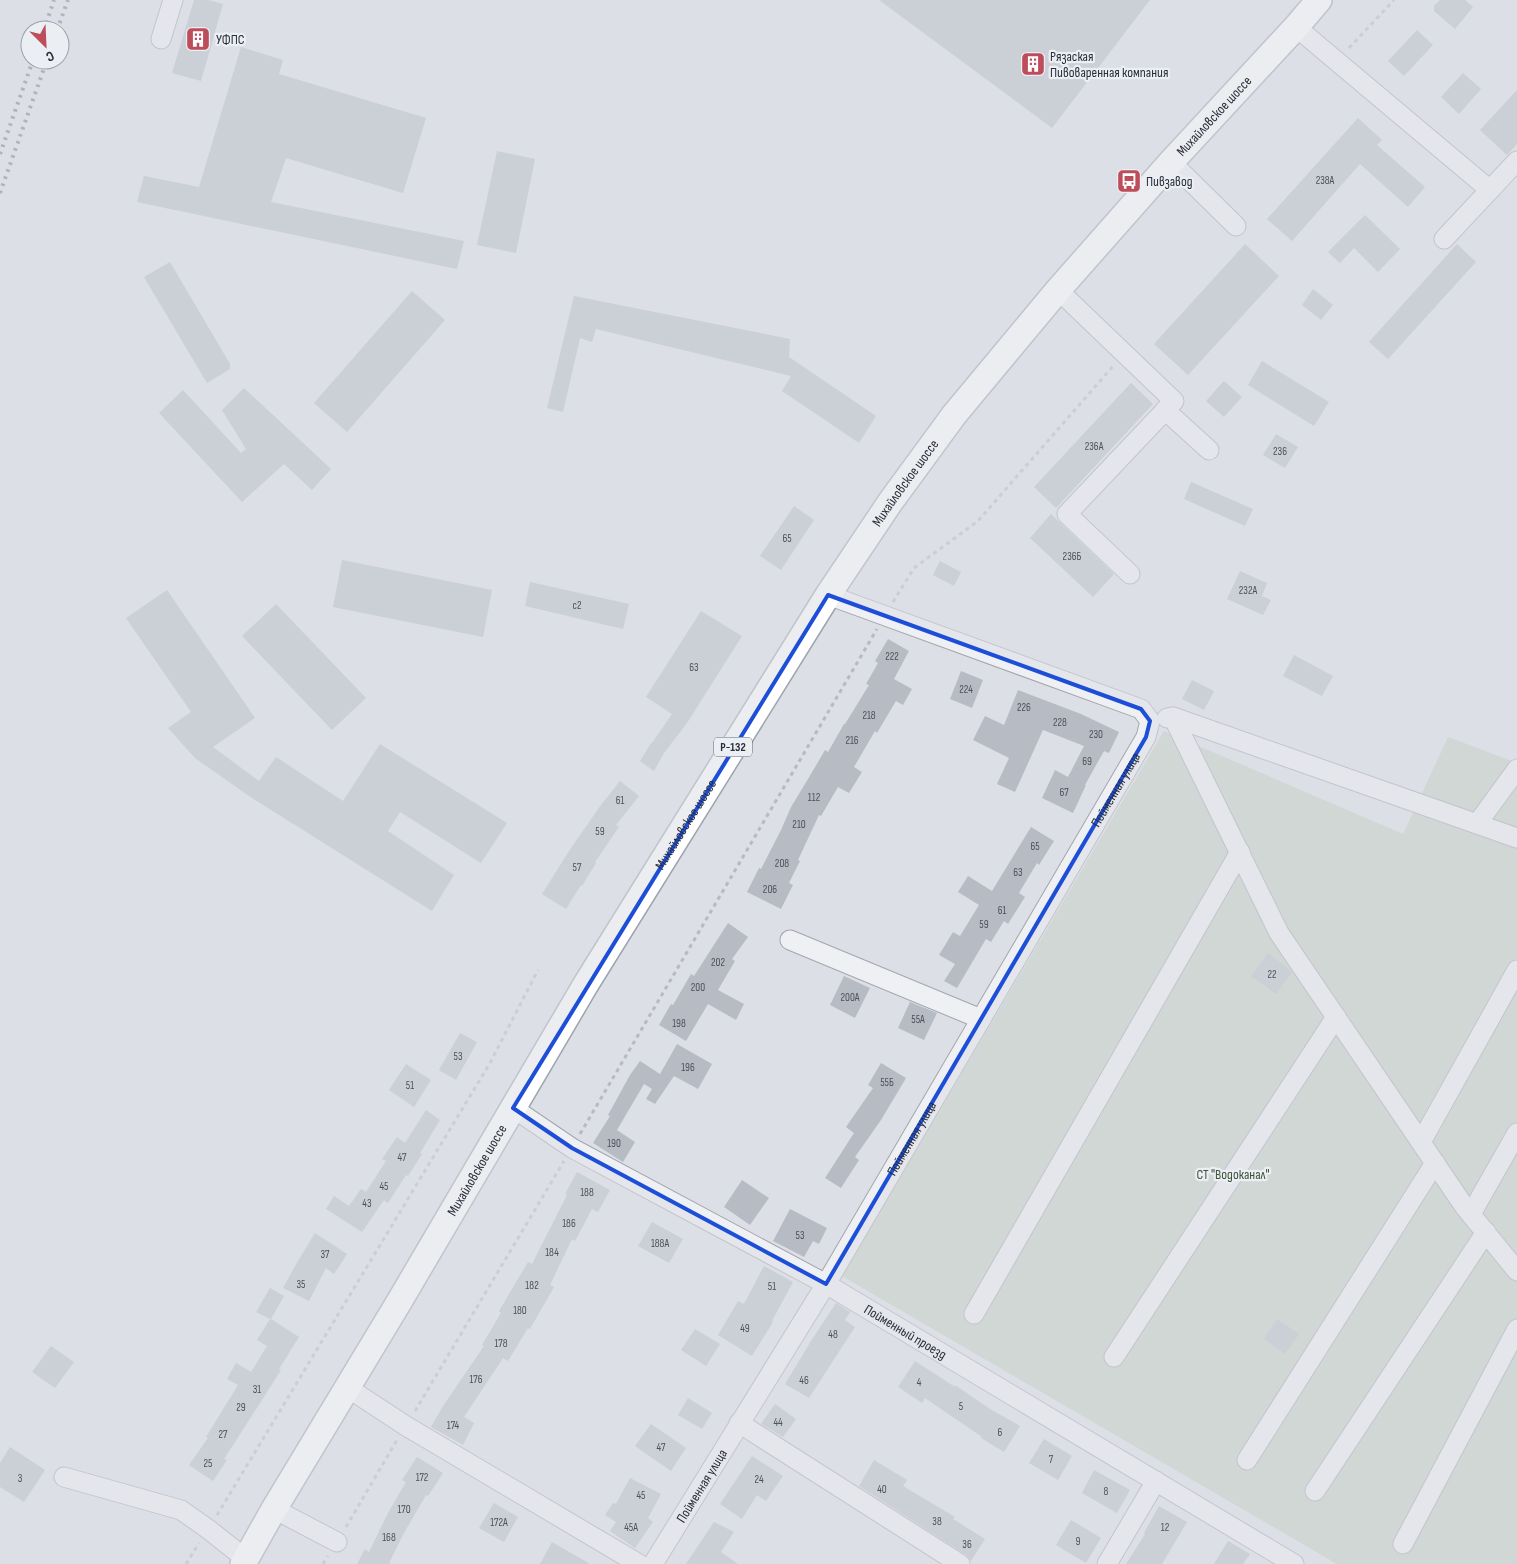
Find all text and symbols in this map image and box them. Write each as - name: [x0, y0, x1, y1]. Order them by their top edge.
- north arrow: [20, 20, 70, 70]
- building icon: УФПС: [185, 26, 211, 52]
- place label: УФПС: [216, 31, 245, 48]
- text: С: [43, 47, 57, 66]
- place label: Рязаская Пивоваренная компания: [1050, 48, 1168, 81]
- building icon: Рязаская Пивоваренная компания: [1020, 51, 1046, 77]
- street label: Михайловское шоссе: [1173, 73, 1255, 160]
- bus stop icon: Пивзавод: [1116, 168, 1142, 194]
- place label: Пивзавод: [1146, 173, 1193, 190]
- house number: 238А: [1316, 174, 1335, 187]
- street label: Михайловское шоссе: [868, 436, 942, 530]
- house number: 236А: [1085, 440, 1104, 453]
- house number: 236: [1273, 445, 1287, 458]
- house number: 65: [782, 532, 792, 545]
- house number: 236Б: [1063, 550, 1082, 563]
- house number: 232А: [1239, 584, 1257, 597]
- house number: с2: [573, 599, 582, 612]
- house number: 222: [885, 650, 899, 663]
- house number: 63: [689, 661, 699, 674]
- house number: 224: [959, 683, 973, 696]
- house number: 226: [1017, 701, 1031, 714]
- house number: 218: [862, 709, 876, 722]
- house number: 228: [1053, 716, 1067, 729]
- house number: 230: [1089, 728, 1103, 741]
- house number: 216: [845, 734, 859, 747]
- road number: Р-132: [714, 738, 752, 756]
- street label: Пойменная улица: [1087, 749, 1144, 830]
- house number: 69: [1082, 755, 1092, 768]
- street label: Михайловское шоссе: [651, 776, 720, 873]
- house number: 67: [1059, 786, 1069, 799]
- house number: 112: [808, 791, 821, 804]
- house number: 61: [616, 794, 624, 807]
- house number: 210: [792, 818, 806, 831]
- house number: 59: [595, 825, 605, 838]
- house number: 65: [1030, 840, 1040, 853]
- house number: 208: [775, 857, 789, 870]
- house number: 57: [573, 861, 582, 874]
- house number: 63: [1013, 866, 1023, 879]
- house number: 206: [763, 883, 777, 896]
- house number: 61: [998, 904, 1006, 917]
- house number: 59: [979, 918, 989, 931]
- house number: 202: [711, 956, 725, 969]
- house number: 22: [1267, 968, 1277, 981]
- house number: 200: [691, 981, 705, 994]
- house number: 200А: [841, 991, 860, 1004]
- house number: 55А: [911, 1013, 925, 1026]
- house number: 198: [672, 1017, 686, 1030]
- house number: 53: [453, 1050, 463, 1063]
- house number: 196: [681, 1061, 695, 1074]
- house number: 55Б: [880, 1076, 894, 1089]
- house number: 51: [406, 1079, 414, 1092]
- street label: Пойменная улица: [883, 1098, 940, 1179]
- street label: Михайловское шоссе: [444, 1122, 510, 1219]
- house number: 190: [607, 1137, 621, 1150]
- house number: 47: [398, 1151, 407, 1164]
- park label: СТ "Водоканал": [1196, 1166, 1270, 1183]
- house number: 45: [379, 1180, 389, 1193]
- house number: 188: [580, 1186, 594, 1199]
- house number: 43: [362, 1197, 372, 1210]
- house number: 186: [562, 1217, 576, 1230]
- house number: 53: [795, 1229, 805, 1242]
- house number: 188А: [651, 1237, 669, 1250]
- house number: 184: [545, 1246, 559, 1259]
- house number: 37: [320, 1248, 330, 1261]
- house number: 35: [296, 1278, 306, 1291]
- house number: 182: [525, 1279, 539, 1292]
- house number: 51: [768, 1280, 776, 1293]
- street label: Пойменный проезд: [861, 1301, 950, 1363]
- house number: 180: [513, 1304, 527, 1317]
- house number: 49: [740, 1322, 750, 1335]
- house number: 48: [828, 1328, 838, 1341]
- house number: 178: [494, 1337, 508, 1350]
- house number: 176: [469, 1373, 483, 1386]
- house number: 46: [799, 1374, 809, 1387]
- house number: 4: [917, 1376, 922, 1389]
- house number: 31: [253, 1383, 261, 1396]
- house number: 5: [959, 1400, 963, 1413]
- house number: 29: [236, 1401, 246, 1414]
- house number: 44: [773, 1416, 783, 1429]
- house number: 174: [447, 1419, 460, 1432]
- house number: 6: [998, 1426, 1003, 1439]
- house number: 27: [219, 1428, 228, 1441]
- house number: 47: [657, 1441, 666, 1454]
- street label: Пойменная улица: [673, 1446, 731, 1526]
- house number: 7: [1049, 1453, 1054, 1466]
- house number: 25: [204, 1457, 212, 1470]
- house number: 172: [416, 1471, 429, 1484]
- house number: 3: [18, 1472, 23, 1485]
- house number: 24: [754, 1473, 764, 1486]
- house number: 40: [877, 1483, 887, 1496]
- house number: 8: [1104, 1485, 1109, 1498]
- house number: 45: [636, 1489, 646, 1502]
- house number: 170: [397, 1503, 411, 1516]
- house number: 38: [932, 1515, 942, 1528]
- house number: 172А: [490, 1516, 508, 1529]
- house number: 45А: [624, 1521, 638, 1534]
- house number: 12: [1161, 1521, 1170, 1534]
- house number: 168: [382, 1531, 396, 1544]
- house number: 9: [1076, 1535, 1081, 1548]
- house number: 36: [962, 1538, 972, 1551]

